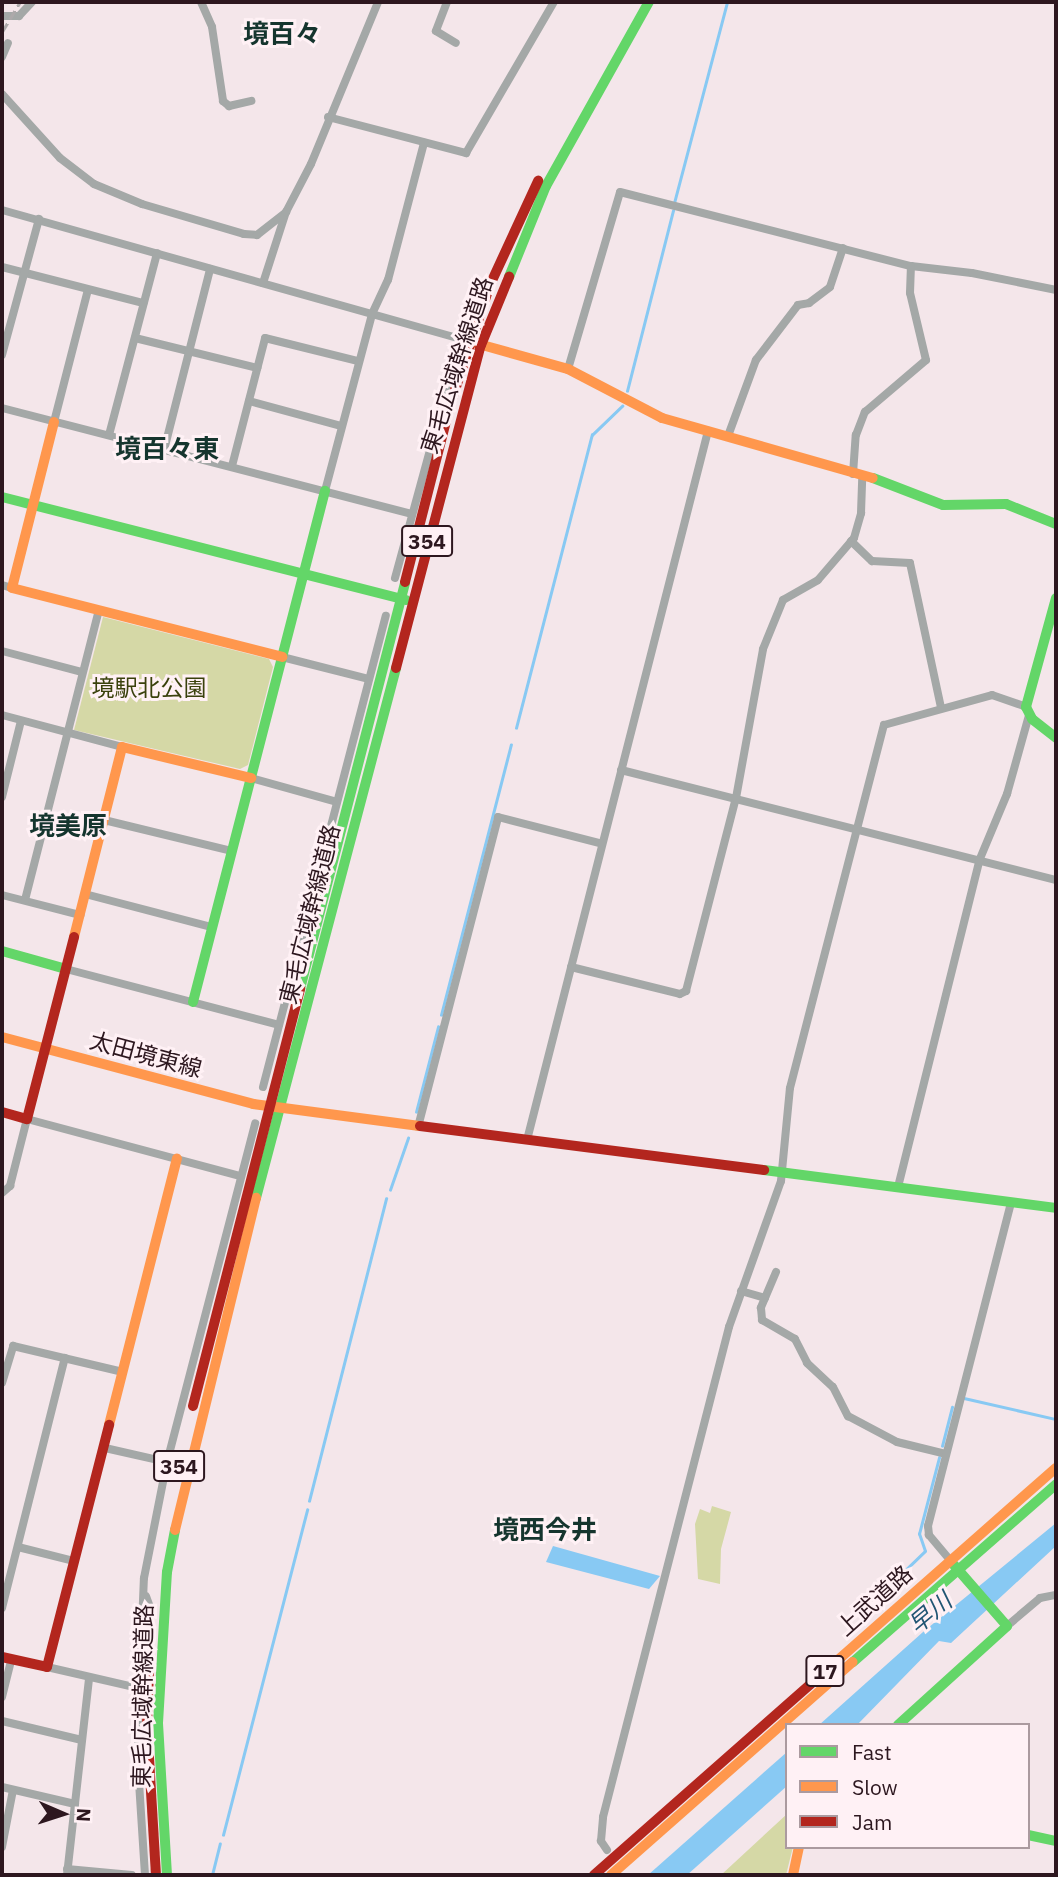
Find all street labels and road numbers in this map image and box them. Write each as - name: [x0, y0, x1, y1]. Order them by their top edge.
- street label: 東毛広域幹線道路: [414, 273, 498, 457]
- road number: 354: [401, 524, 453, 558]
- street label: 東毛広域幹線道路: [273, 821, 345, 1007]
- street label: 太田境東線: [87, 1026, 205, 1082]
- road number: 354: [153, 1448, 205, 1484]
- street label: 上武道路: [831, 1559, 917, 1641]
- street label: 東毛広域幹線道路: [127, 1604, 157, 1788]
- road number: 17: [804, 1654, 846, 1688]

